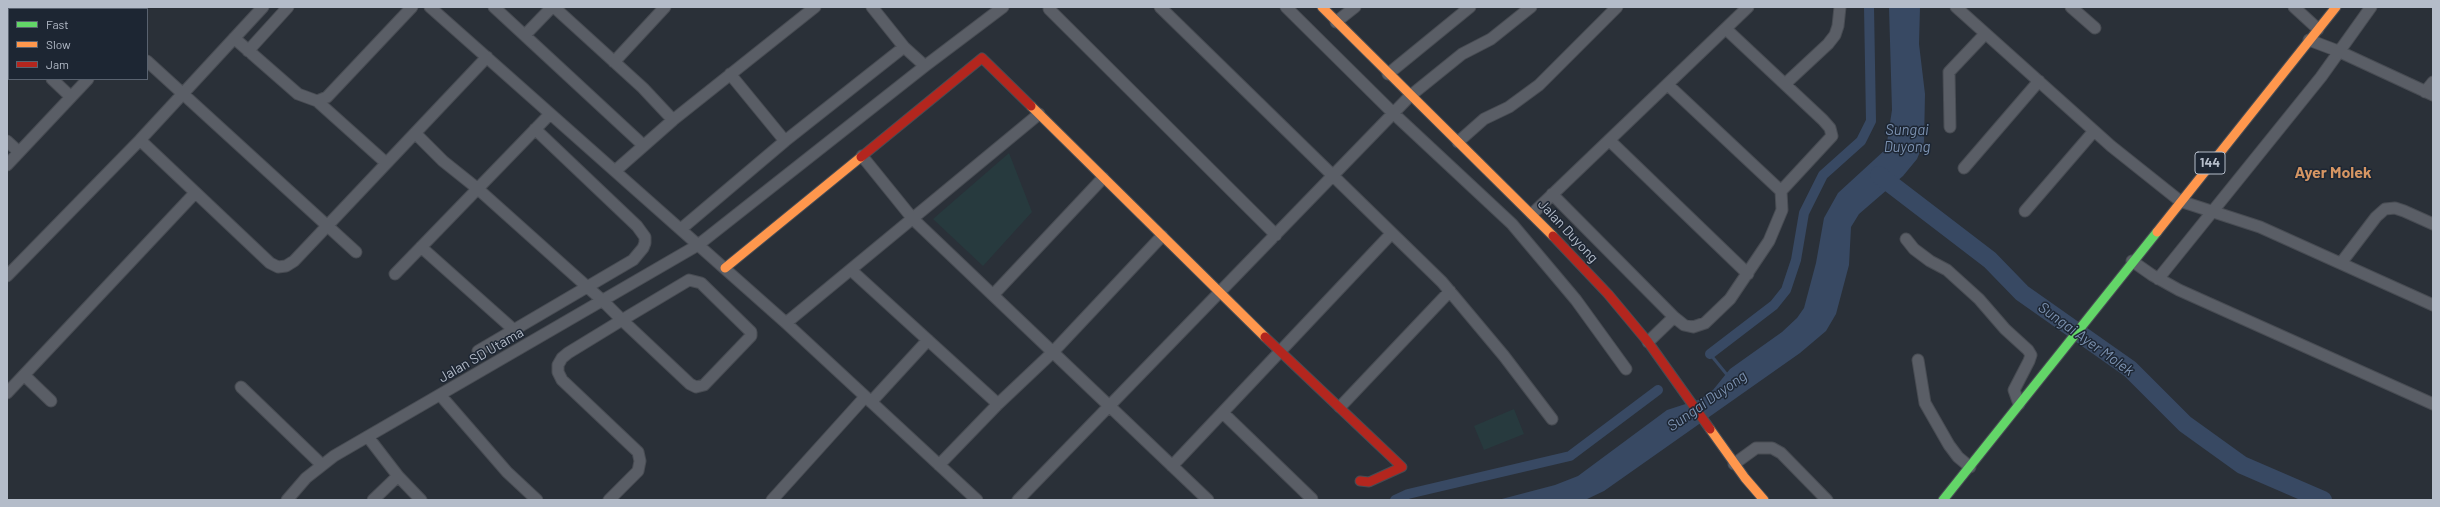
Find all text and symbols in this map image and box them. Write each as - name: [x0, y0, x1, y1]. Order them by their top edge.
- legend: [8, 8, 148, 80]
- text: Fast: [46, 17, 69, 31]
- text: Slow: [46, 37, 71, 51]
- text: Jam: [46, 57, 69, 71]
- water label: Sungai Duyong: [1884, 121, 1930, 156]
- road number: 144: [2195, 152, 2225, 174]
- district label: Ayer Molek: [2294, 163, 2372, 183]
- street label: Jalan Duyong: [1534, 196, 1602, 266]
- water label: Sungai Ayer Molek: [2035, 298, 2137, 380]
- street label: Jalan SD Utama: [435, 324, 527, 386]
- water label: Sungai Duyong: [1664, 367, 1750, 435]

